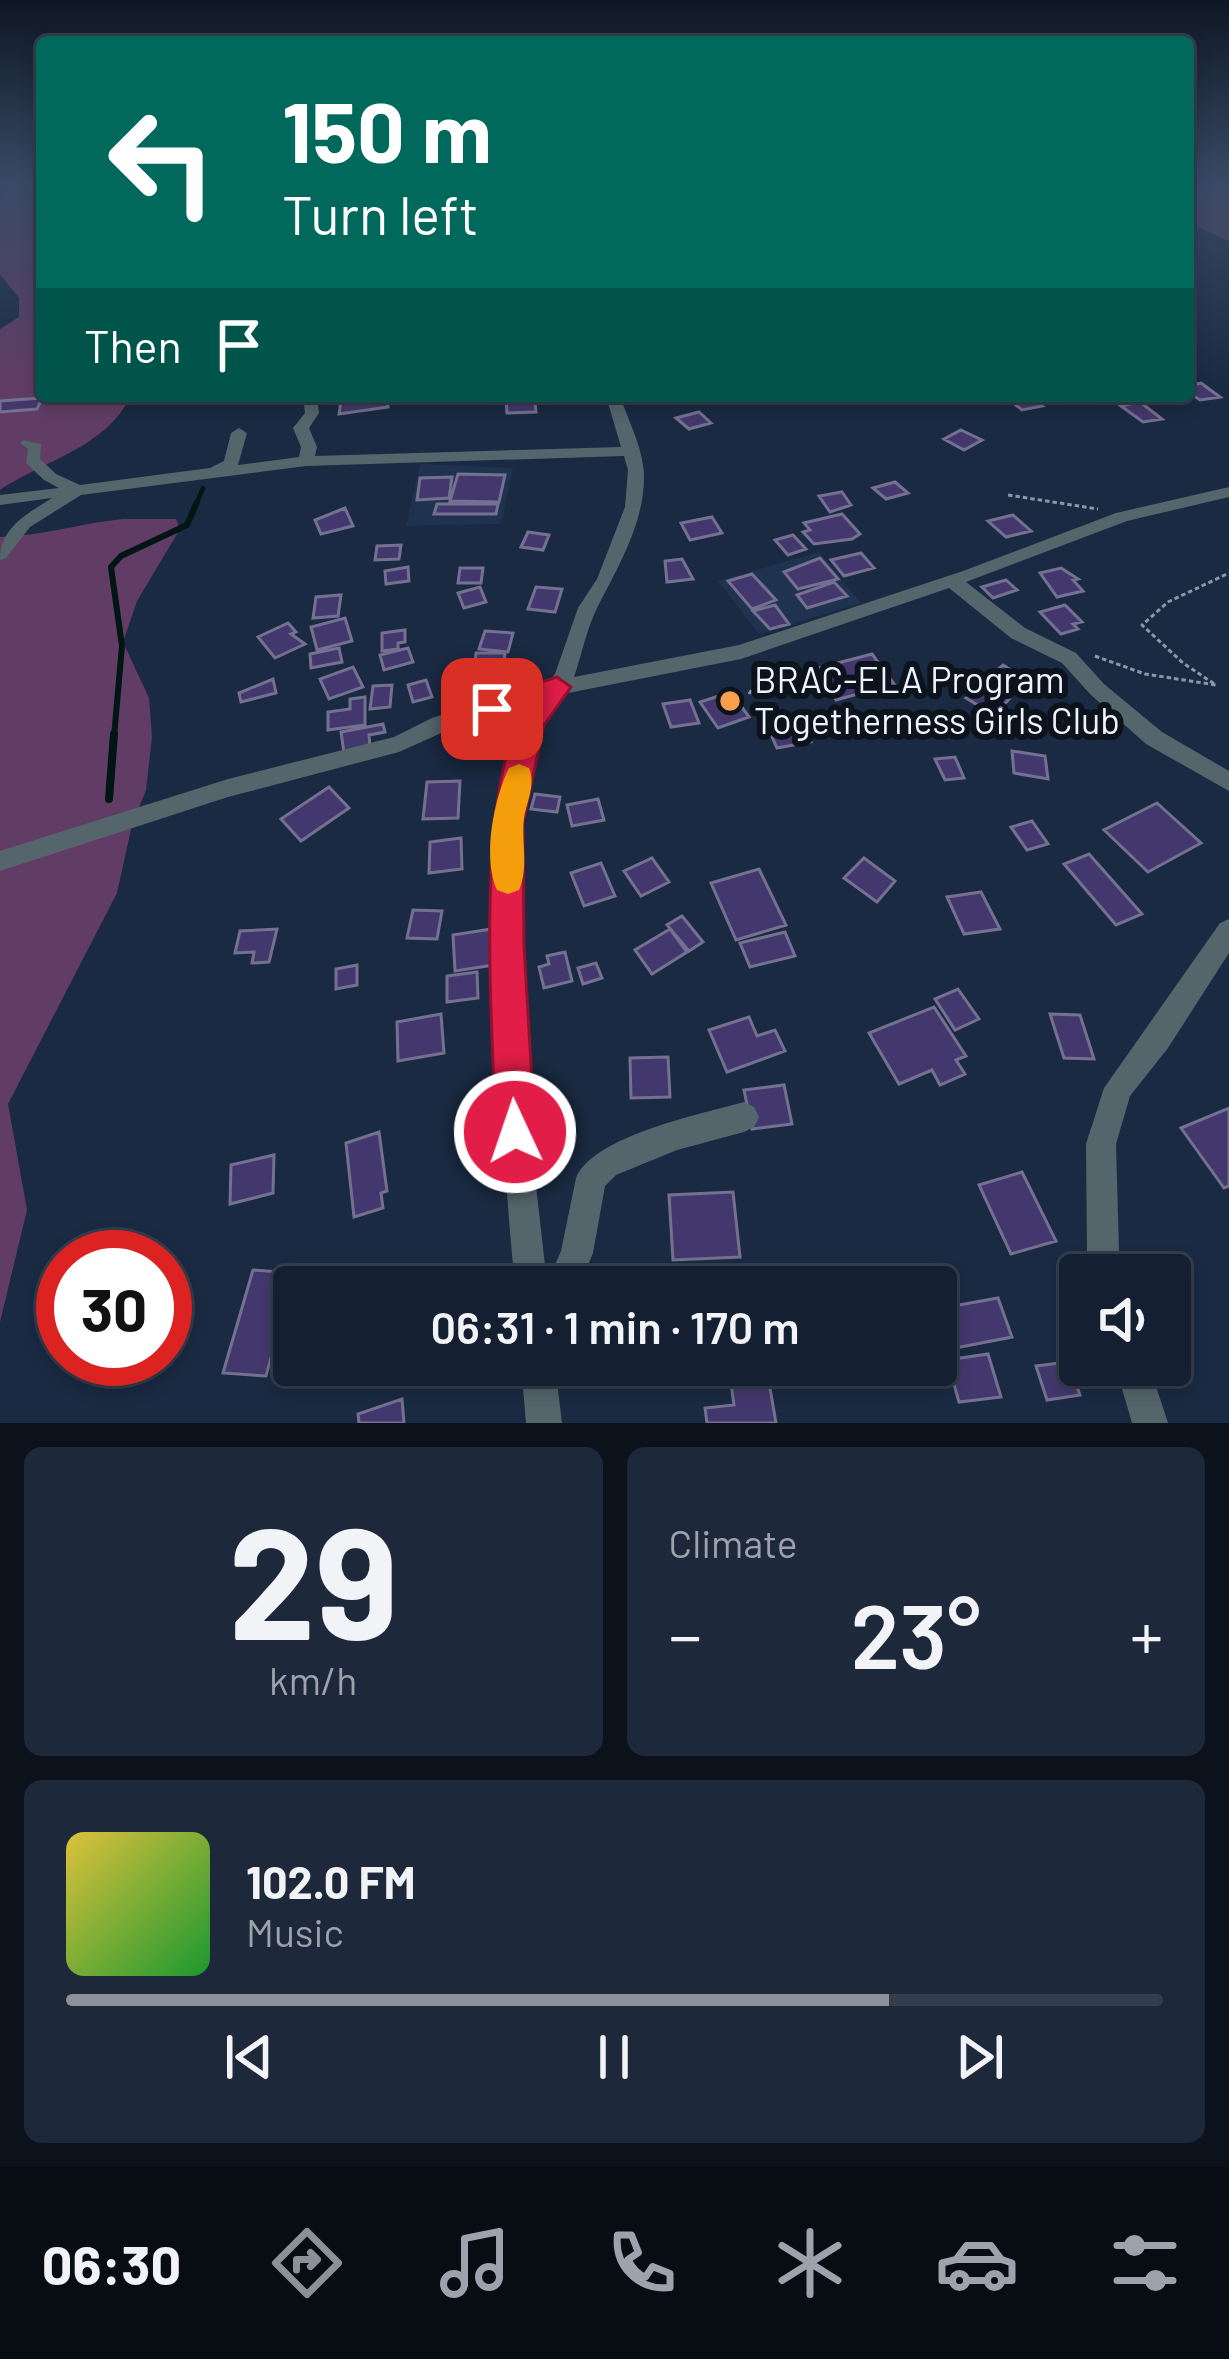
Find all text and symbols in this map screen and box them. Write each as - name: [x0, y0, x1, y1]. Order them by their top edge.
- text: 150 m: [282, 79, 492, 180]
- icon: left: [84, 84, 240, 240]
- text: Turn left: [282, 181, 479, 246]
- icon: arrive: [206, 312, 272, 378]
- text: Then: [84, 318, 182, 372]
- place label: BRAC-ELA Program Togetherness Girls Club: [754, 657, 1120, 741]
- pin: [441, 658, 543, 760]
- icon: arrive: [459, 676, 525, 742]
- marker: BRAC-ELA Program Togetherness Girls Club: [717, 688, 743, 714]
- position arrow: [452, 1069, 578, 1195]
- speed limit sign: 30: [36, 1230, 192, 1386]
- map controls: [1059, 1254, 1191, 1386]
- button: sound: [1059, 1254, 1191, 1386]
- text: 06:31 · 1 min · 170 m: [430, 1299, 800, 1353]
- text: 29: [228, 1484, 398, 1671]
- text: Climate: [669, 1519, 798, 1566]
- text: 23°: [851, 1579, 981, 1687]
- text: −: [669, 1594, 702, 1673]
- text: +: [1130, 1594, 1163, 1673]
- text: km/h: [269, 1656, 357, 1703]
- text: 102.0 FM: [246, 1854, 416, 1908]
- text: Music: [246, 1908, 344, 1955]
- icon: previous: [216, 2024, 282, 2090]
- icon: pause: [581, 2024, 647, 2090]
- icon: next: [947, 2024, 1013, 2090]
- icon: directions: [265, 2221, 349, 2305]
- icon: music: [433, 2221, 517, 2305]
- icon: phone: [600, 2221, 684, 2305]
- icon: climate: [768, 2221, 852, 2305]
- icon: car: [935, 2221, 1019, 2305]
- icon: filters: [1103, 2221, 1187, 2305]
- text: 06:30: [42, 2231, 181, 2296]

